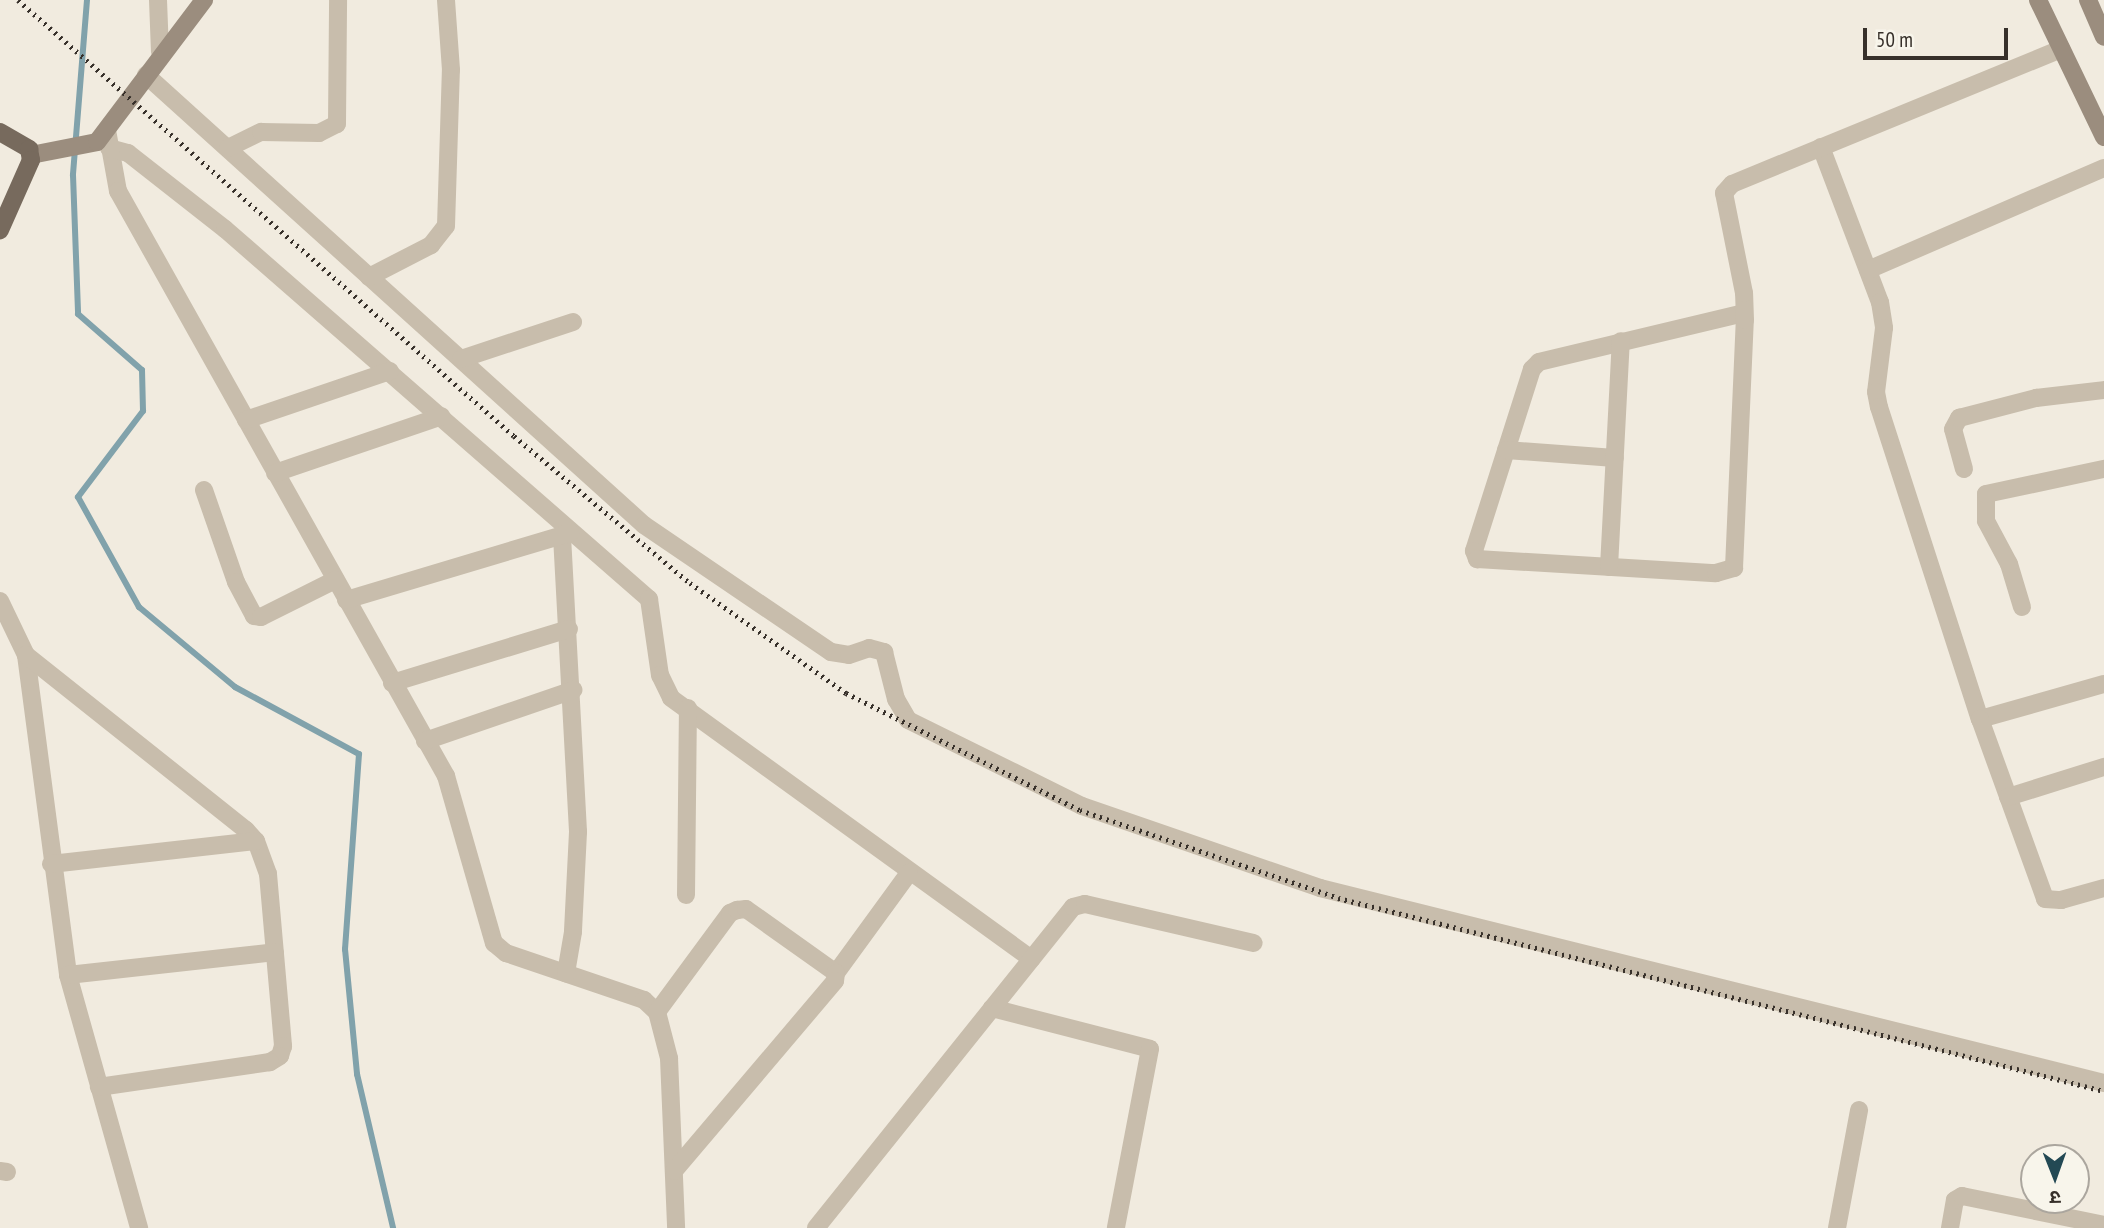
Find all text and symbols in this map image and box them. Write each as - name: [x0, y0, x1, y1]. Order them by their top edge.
- scale bar: [1866, 14, 2011, 58]
- text: 50 m: [1876, 26, 1913, 53]
- north arrow: [2020, 1144, 2090, 1214]
- text: उ: [2050, 1186, 2061, 1210]

